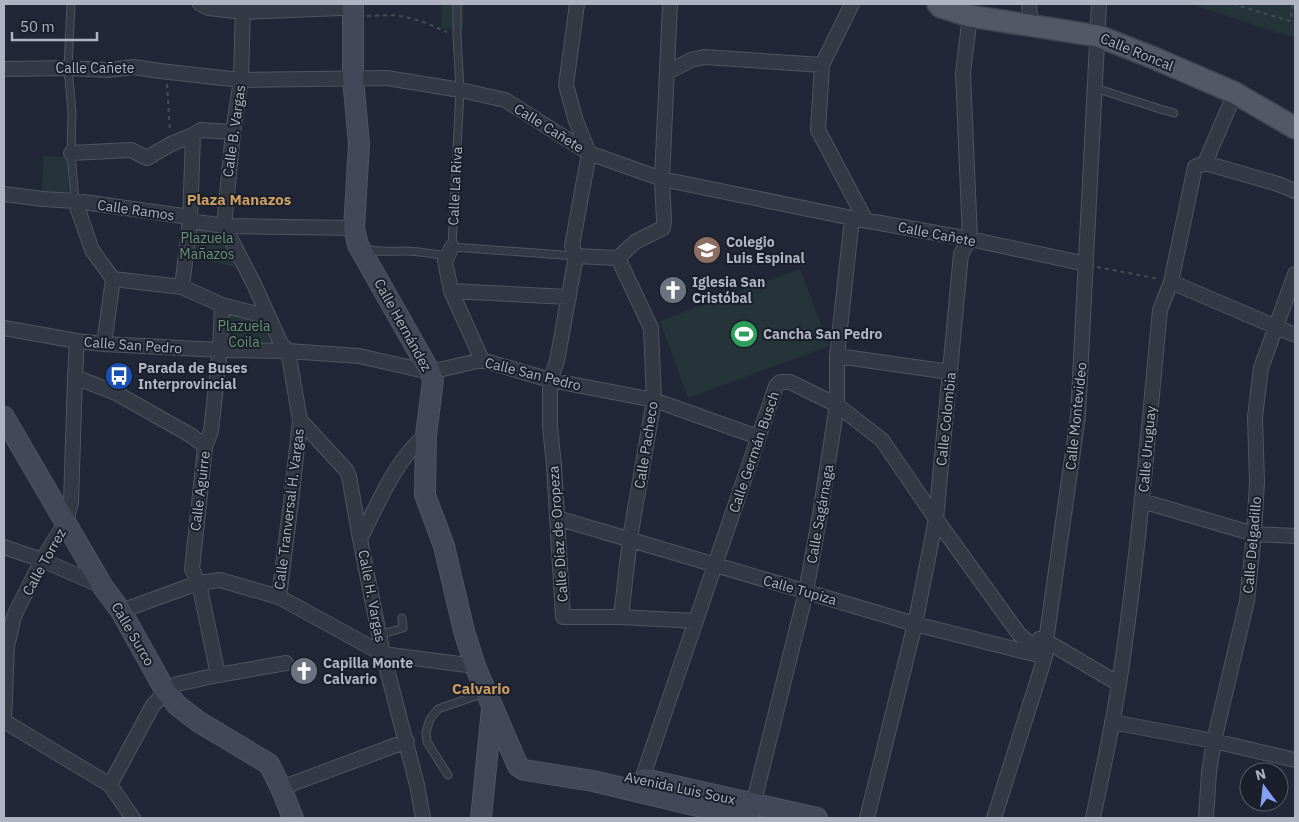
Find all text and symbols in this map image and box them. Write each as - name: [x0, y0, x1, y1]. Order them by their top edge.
- scale bar: [12, 10, 98, 42]
- text: 50 m: [20, 17, 55, 36]
- street label: Calle Roncal: [1098, 29, 1177, 75]
- street label: Calle Cañete: [55, 59, 135, 77]
- street label: Calle B. Vargas: [219, 84, 249, 178]
- street label: Calle Cañete: [511, 99, 588, 157]
- street label: Calle La Riva: [444, 145, 466, 226]
- district label: Plaza Manazos: [187, 190, 292, 209]
- street label: Calle Ramos: [96, 196, 176, 224]
- street label: Calle Cañete: [896, 218, 978, 250]
- park label: Plazuela Mañazos: [179, 229, 235, 263]
- place label: Colegio Luis Espinal: [726, 233, 805, 267]
- school or university icon: Colegio Luis Espinal: [692, 235, 722, 265]
- place label: Iglesia San Cristóbal: [692, 273, 765, 307]
- church icon: Iglesia San Cristóbal: [658, 275, 688, 305]
- street label: Calle Hernández: [370, 276, 436, 375]
- park label: Plazuela Coila: [217, 317, 271, 351]
- sports icon: Cancha San Pedro: [729, 319, 759, 349]
- place label: Cancha San Pedro: [763, 325, 882, 343]
- street label: Calle San Pedro: [83, 333, 183, 357]
- street label: Calle San Pedro: [483, 353, 583, 395]
- place label: Parada de Buses Interprovincial: [138, 359, 248, 393]
- bus stop icon: Parada de Buses Interprovincial: [104, 361, 134, 391]
- street label: Calle Montevideo: [1061, 361, 1091, 471]
- street label: Calle Colombia: [932, 371, 960, 467]
- street label: Calle Germán Busch: [725, 389, 783, 515]
- street label: Calle Pacheco: [630, 400, 662, 490]
- street label: Calle Uruguay: [1134, 405, 1160, 493]
- street label: Calle Tranversal H. Vargas: [270, 427, 308, 591]
- street label: Calle Aguirre: [186, 450, 214, 532]
- street label: Calle Sagárnaga: [802, 462, 838, 565]
- street label: Calle Díaz de Oropeza: [544, 465, 572, 603]
- street label: Calle Delgadillo: [1239, 496, 1265, 594]
- street label: Calle Torrez: [18, 525, 70, 599]
- street label: Calle H. Vargas: [354, 548, 390, 644]
- street label: Calle Tupiza: [761, 571, 839, 609]
- street label: Calle Surco: [108, 599, 159, 669]
- place label: Capilla Monte Calvario: [323, 654, 413, 688]
- church icon: Capilla Monte Calvario: [289, 656, 319, 686]
- district label: Calvario: [452, 679, 510, 698]
- north arrow: [1239, 762, 1289, 812]
- text: N: [1253, 764, 1268, 784]
- street label: Avenida Luis Soux: [623, 767, 737, 809]

